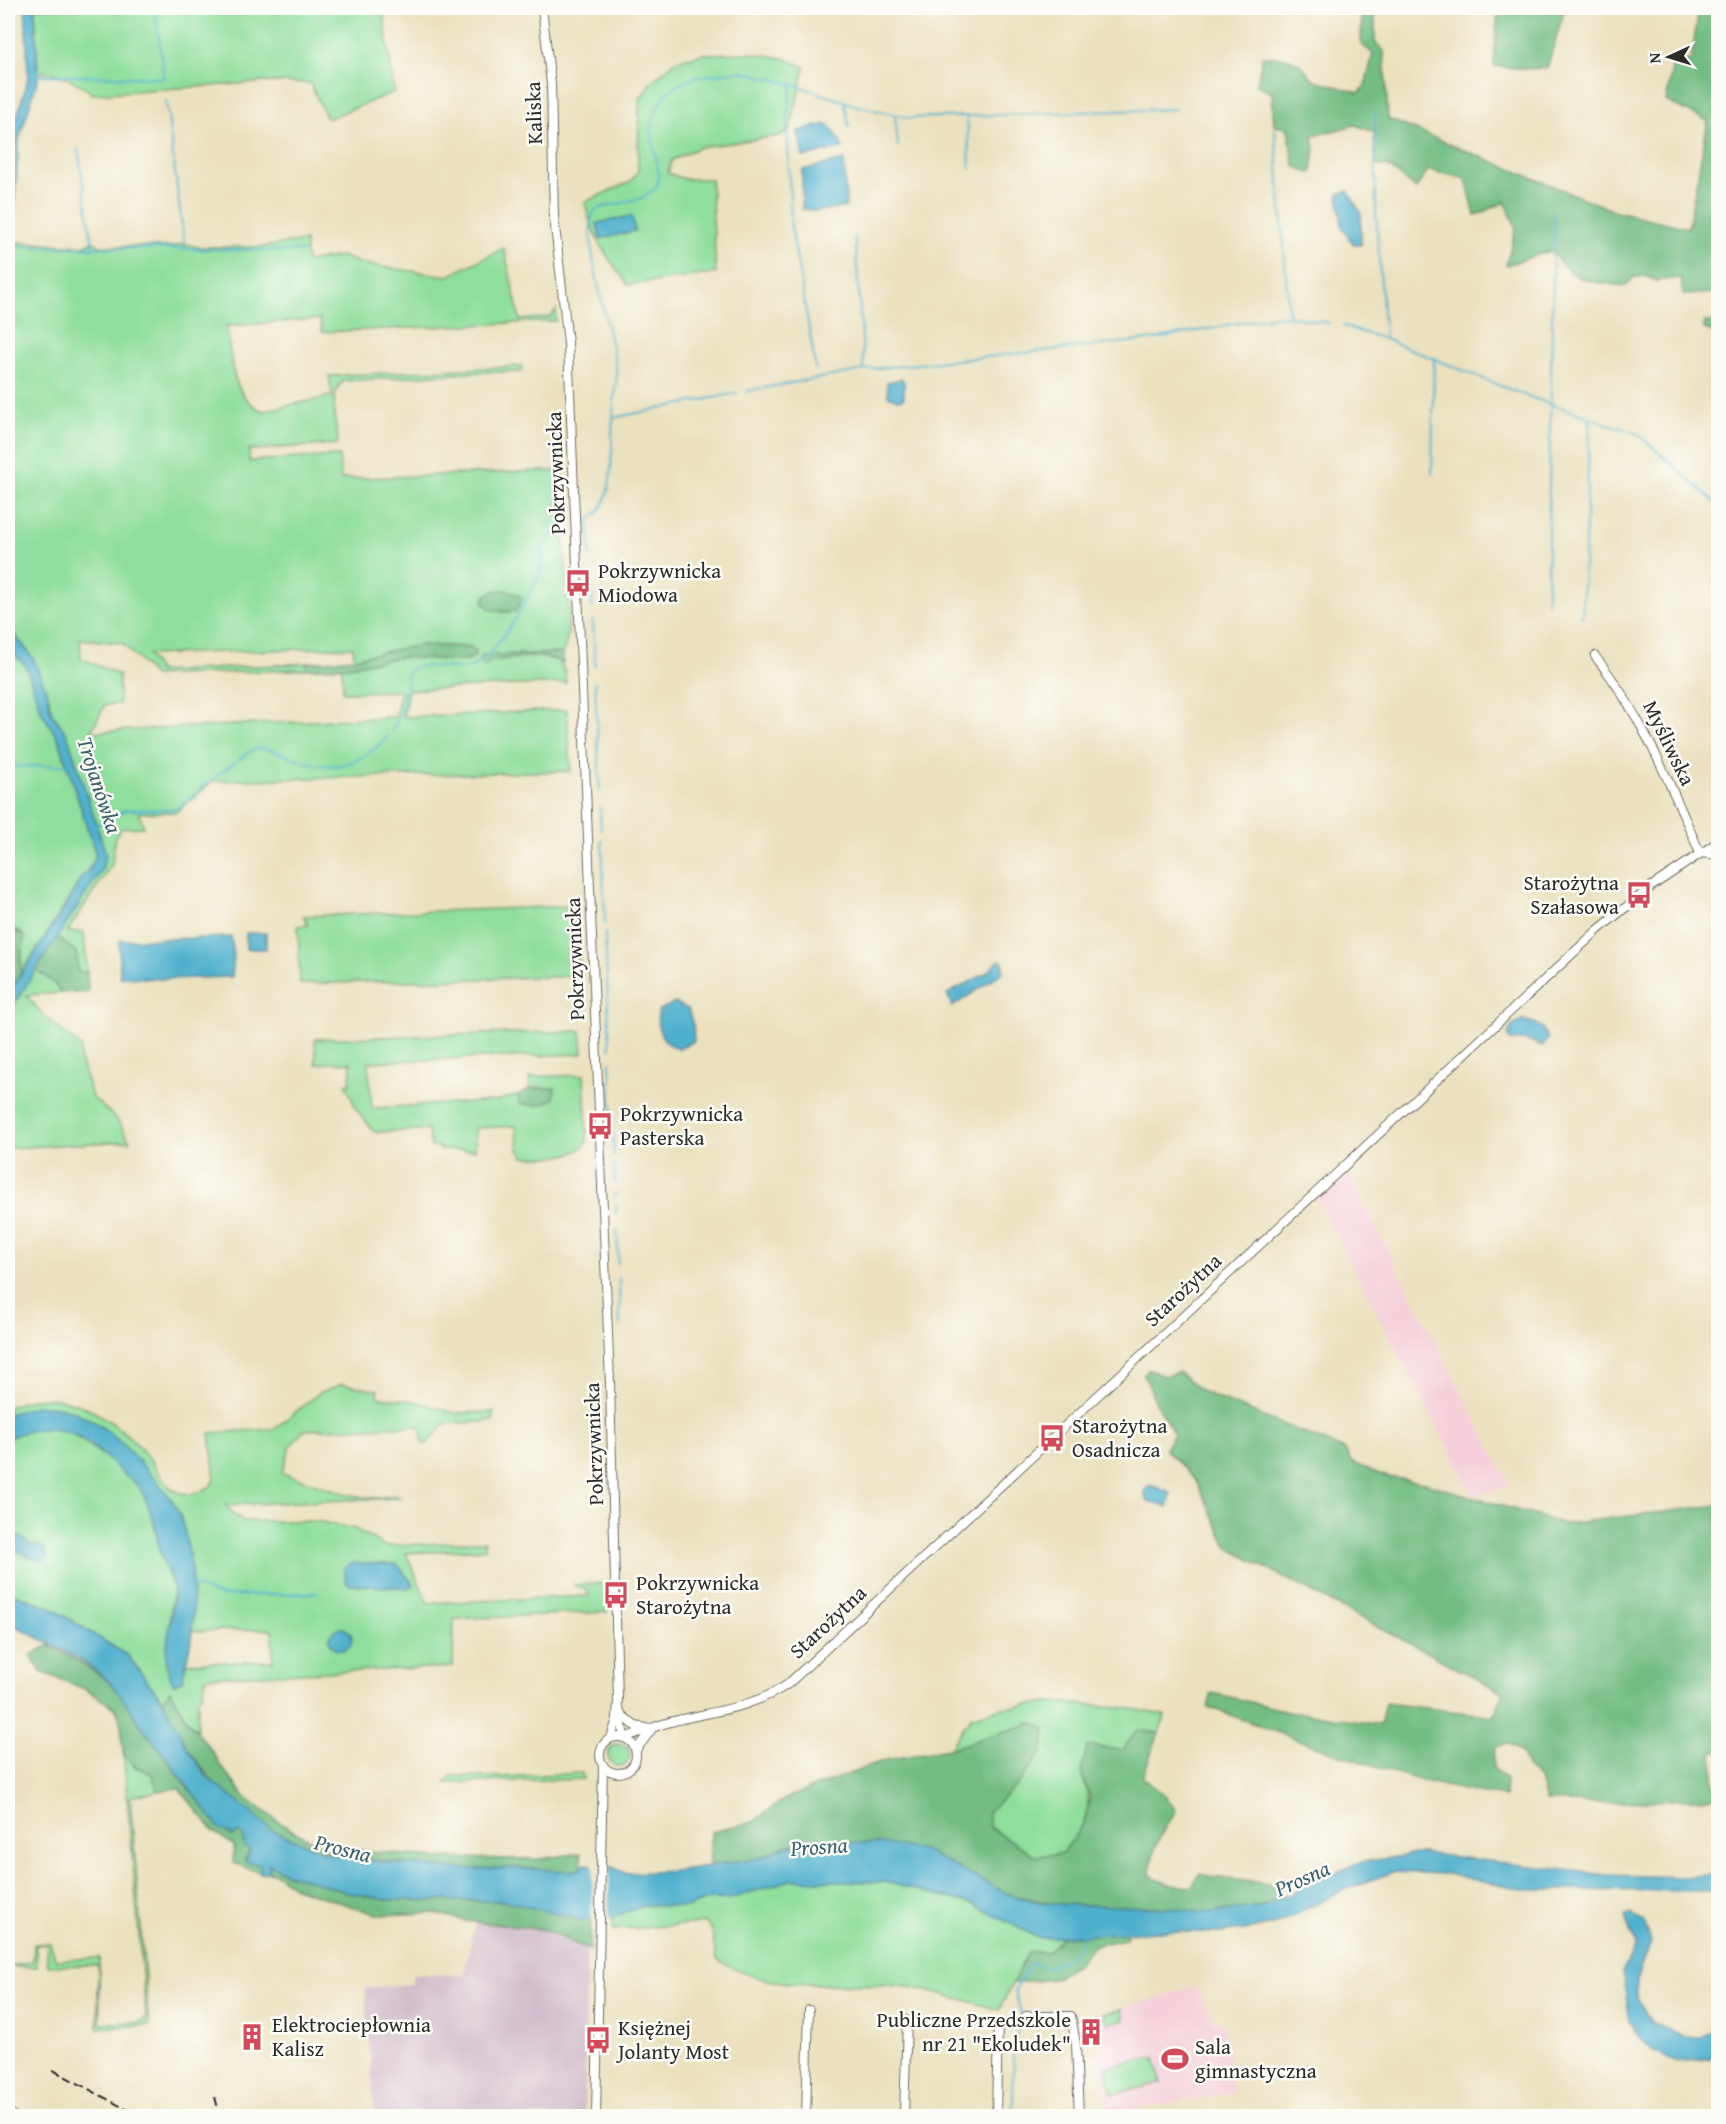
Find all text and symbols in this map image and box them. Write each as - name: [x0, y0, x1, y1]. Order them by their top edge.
- north arrow: [1639, 27, 1699, 87]
- text: N: [1642, 52, 1666, 64]
- street label: Kaliska: [517, 81, 550, 145]
- street label: Pokrzywnicka: [538, 411, 573, 535]
- place label: Pokrzywnicka Miodowa: [598, 555, 721, 610]
- bus stop icon: Pokrzywnicka Miodowa: [563, 568, 593, 598]
- street label: Myśliwska: [1635, 695, 1703, 791]
- water label: Trojanówka: [69, 733, 131, 837]
- place label: Starożytna Szałasowa: [1524, 867, 1619, 922]
- bus stop icon: Starożytna Szałasowa: [1624, 880, 1654, 910]
- street label: Pokrzywnicka: [557, 897, 592, 1021]
- place label: Pokrzywnicka Pasterska: [620, 1098, 743, 1153]
- bus stop icon: Pokrzywnicka Pasterska: [585, 1111, 615, 1141]
- street label: Starożytna: [1137, 1246, 1228, 1334]
- street label: Pokrzywnicka: [576, 1382, 611, 1506]
- place label: Starożytna Osadnicza: [1072, 1410, 1167, 1465]
- bus stop icon: Starożytna Osadnicza: [1037, 1423, 1067, 1453]
- place label: Pokrzywnicka Starożytna: [636, 1567, 759, 1622]
- street label: Starożytna: [782, 1578, 873, 1666]
- bus stop icon: Pokrzywnicka Starożytna: [601, 1580, 631, 1610]
- water label: Prosna: [310, 1825, 375, 1870]
- water label: Prosna: [788, 1828, 849, 1864]
- water label: Prosna: [1268, 1852, 1335, 1905]
- place label: Publiczne Przedszkole nr 21 "Ekoludek": [876, 2004, 1071, 2059]
- place label: Elektrociepłownia Kalisz: [272, 2009, 431, 2064]
- place label: Księżnej Jolanty Most: [615, 2012, 730, 2067]
- building icon: Publiczne Przedszkole nr 21 "Ekoludek": [1076, 2017, 1106, 2047]
- building icon: Elektrociepłownia Kalisz: [237, 2022, 267, 2052]
- bus stop icon: Księżnej Jolanty Most: [583, 2025, 613, 2055]
- place label: Sala gimnastyczna: [1195, 2031, 1317, 2086]
- sports icon: Sala gimnastyczna: [1160, 2044, 1190, 2074]

